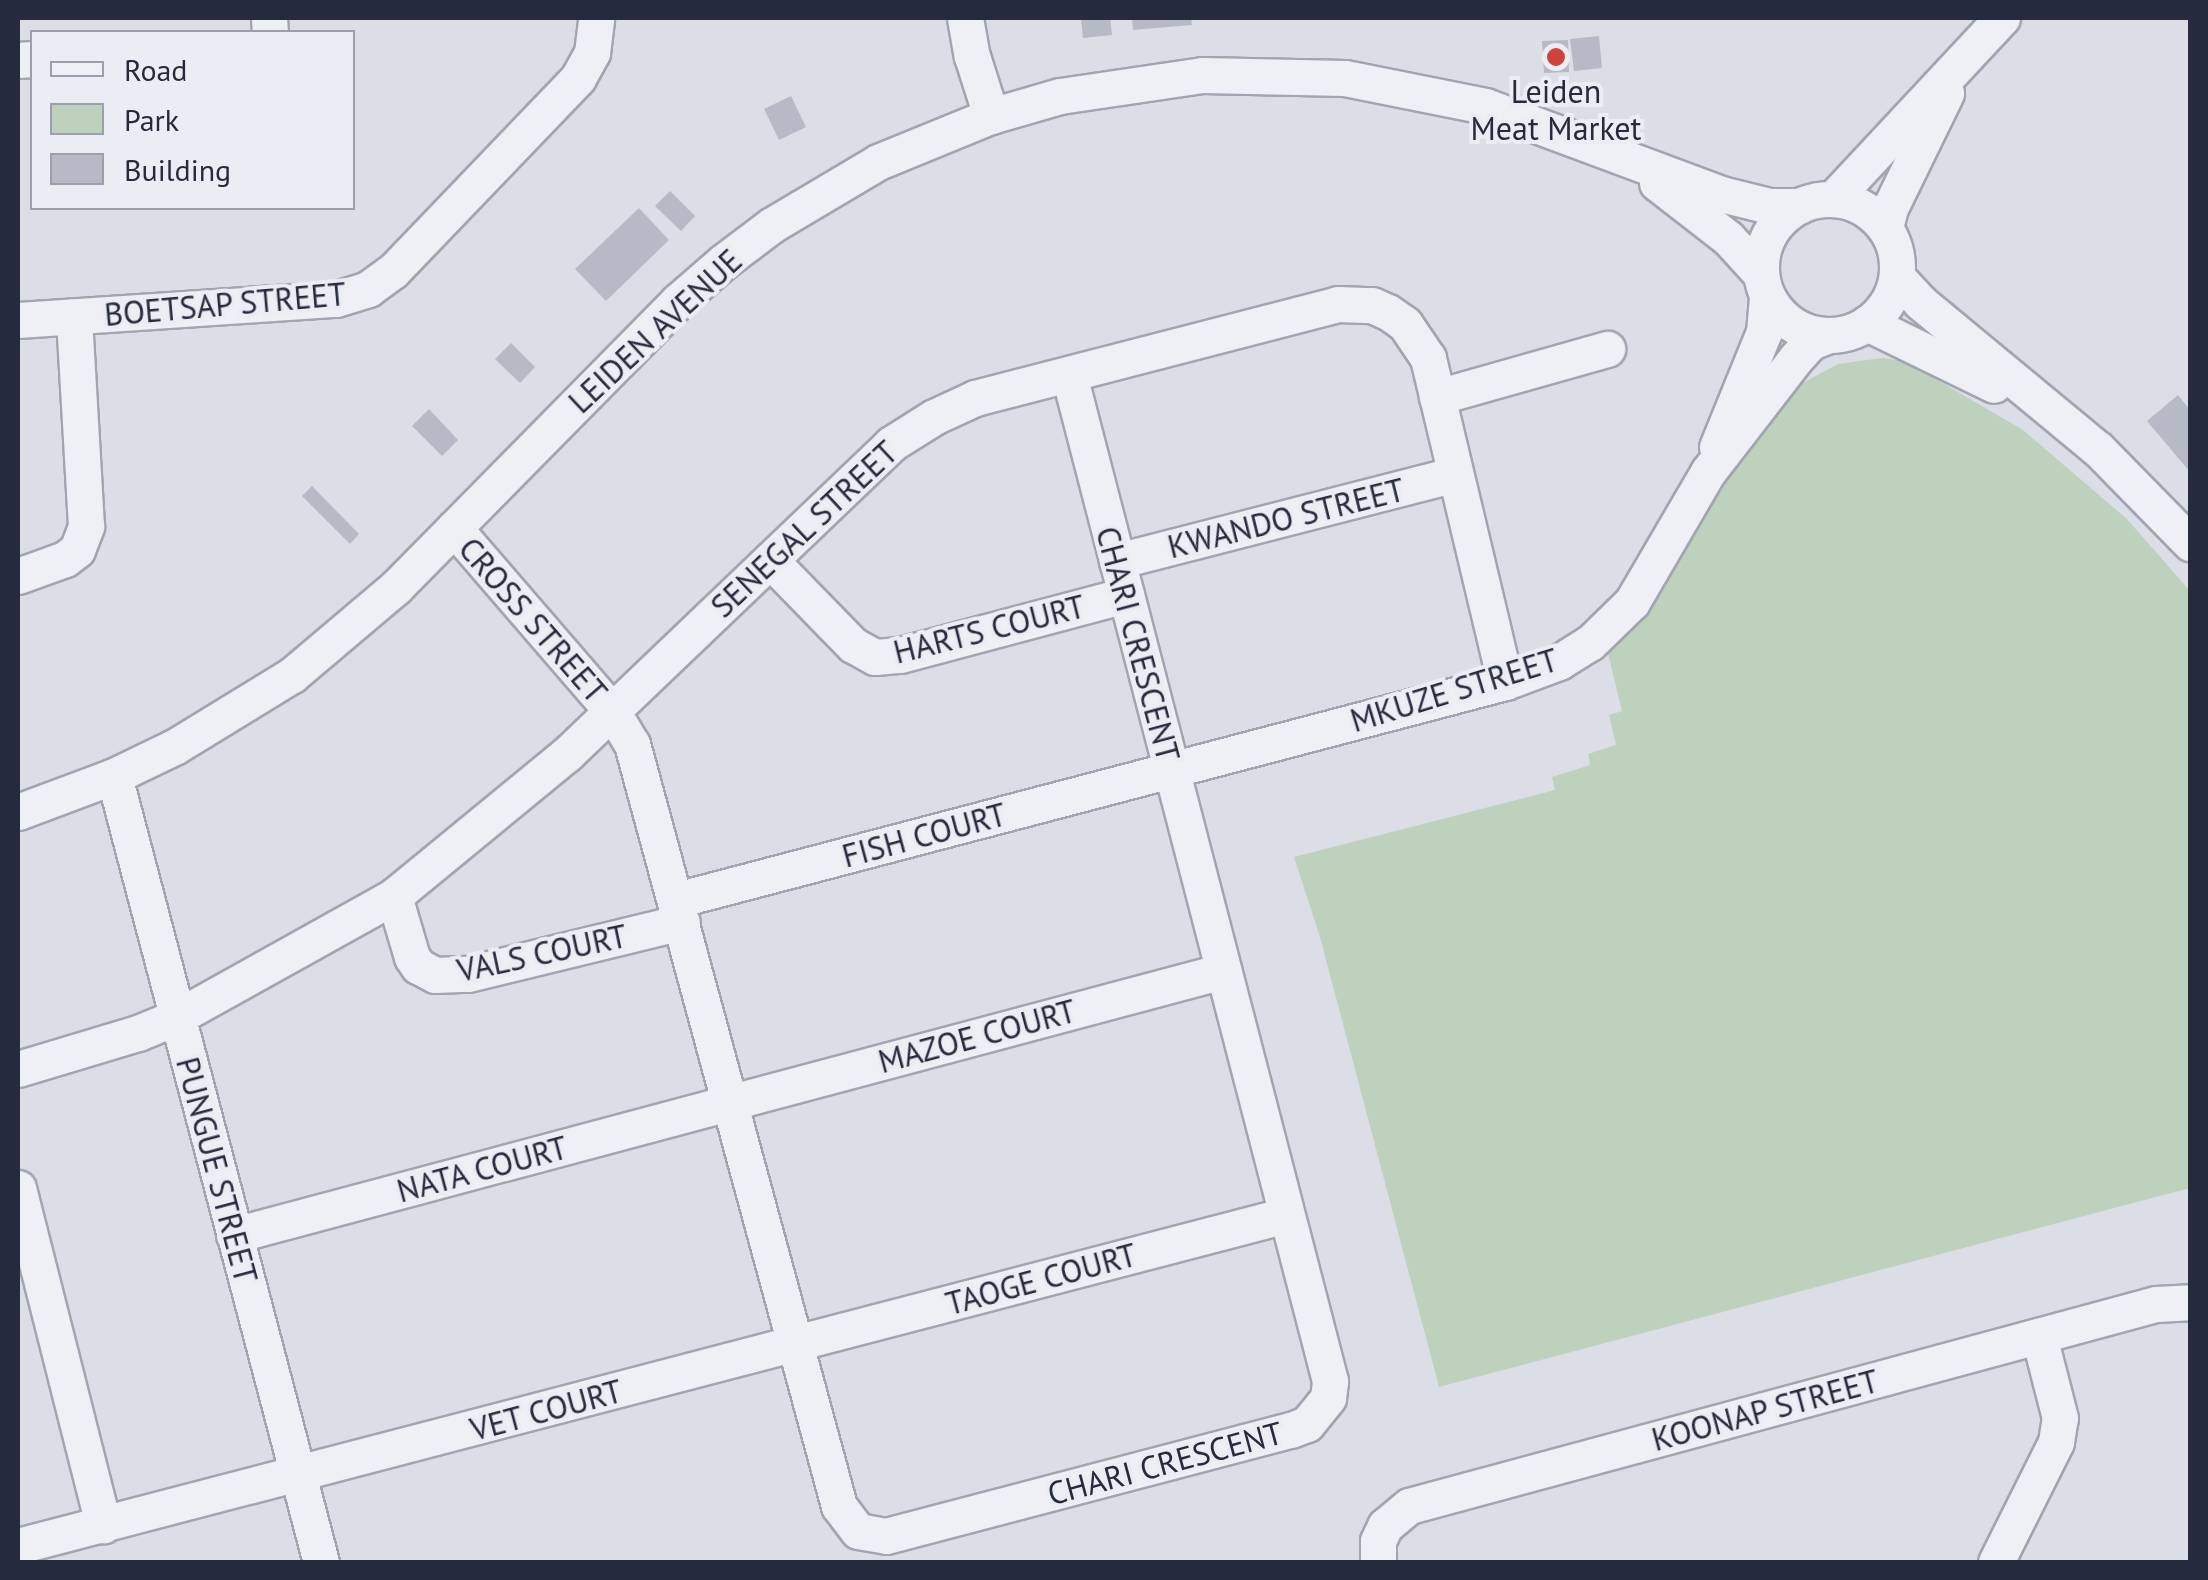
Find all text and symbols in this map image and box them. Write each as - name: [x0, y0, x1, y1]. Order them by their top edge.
- legend: [30, 30, 355, 210]
- marker: Leiden Meat Market: [1545, 46, 1567, 68]
- text: Road: [124, 50, 188, 89]
- place label: Leiden Meat Market: [1471, 73, 1641, 148]
- text: Park: [124, 100, 179, 139]
- text: Building: [124, 150, 231, 189]
- street label: LEIDEN AVENUE: [560, 241, 750, 421]
- street label: BOETSAP STREET: [102, 274, 348, 334]
- street label: SENEGAL STREET: [702, 432, 906, 626]
- street label: KWANDO STREET: [1164, 470, 1408, 566]
- street label: CHARI CRESCENT: [1088, 522, 1188, 766]
- street label: CROSS STREET: [451, 530, 615, 710]
- street label: HARTS COURT: [889, 587, 1089, 671]
- street label: MKUZE STREET: [1346, 640, 1562, 740]
- street label: FISH COURT: [838, 795, 1010, 875]
- street label: VALS COURT: [454, 916, 630, 990]
- street label: MAZOE COURT: [874, 991, 1080, 1081]
- street label: PUNGUE STREET: [168, 1053, 266, 1287]
- street label: NATA COURT: [392, 1128, 572, 1210]
- street label: TAOGE COURT: [941, 1235, 1141, 1323]
- street label: KOONAP STREET: [1647, 1361, 1883, 1459]
- street label: VET COURT: [465, 1371, 627, 1449]
- street label: CHARI CRESCENT: [1043, 1413, 1287, 1513]

